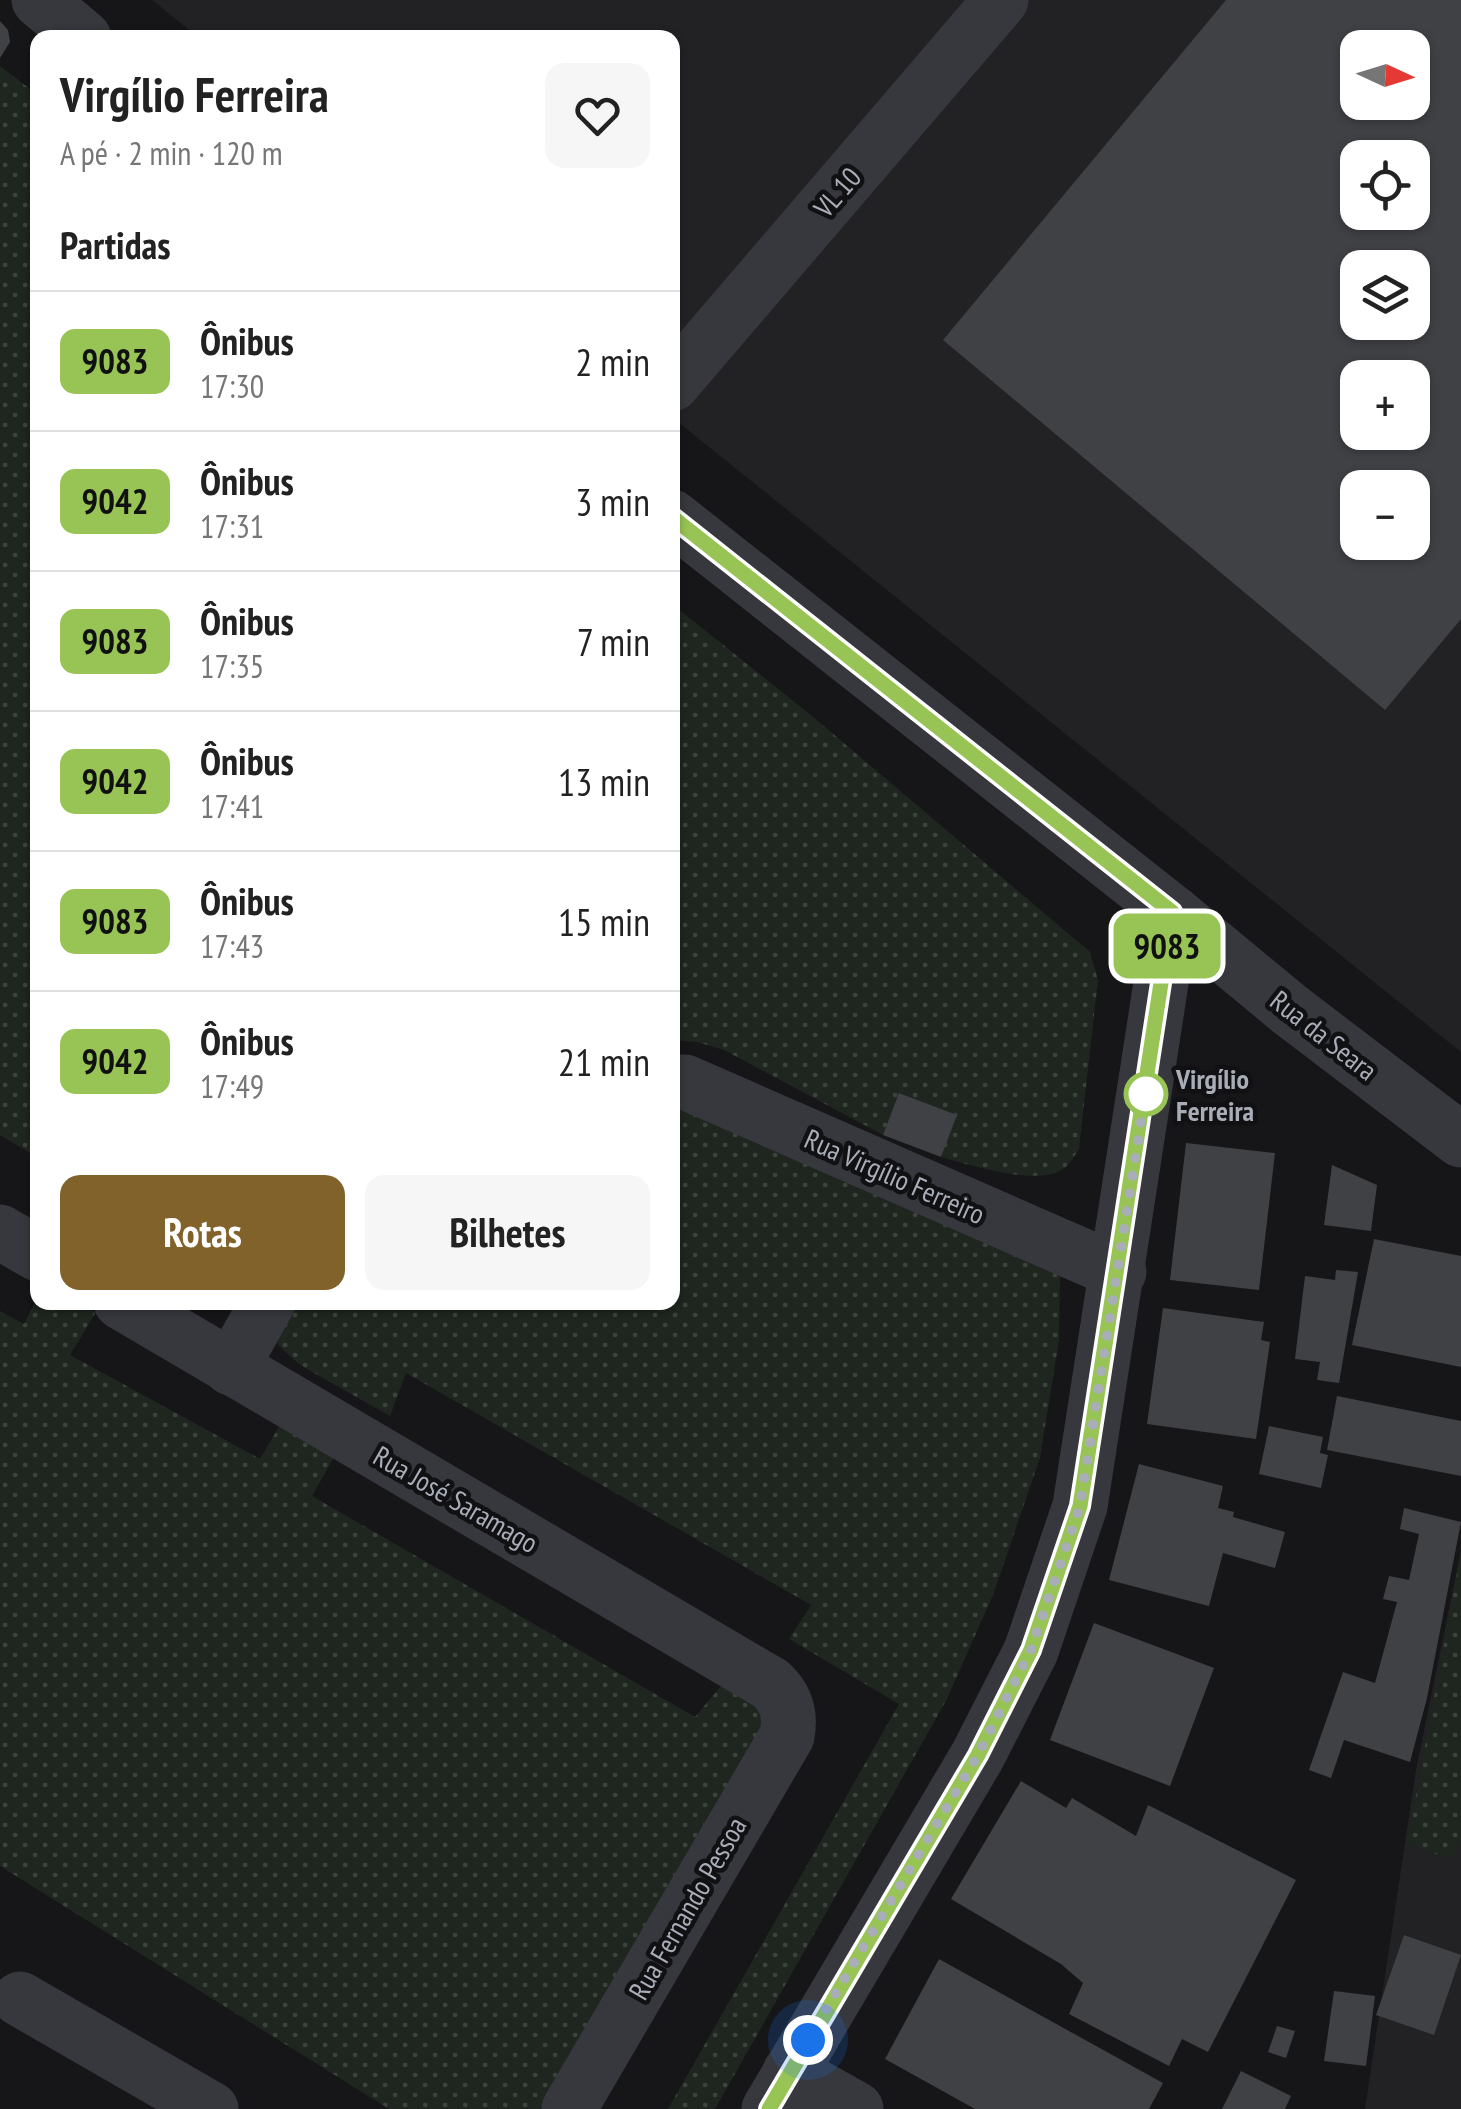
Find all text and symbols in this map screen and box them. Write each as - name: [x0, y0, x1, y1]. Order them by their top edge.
- north arrow: [1340, 30, 1430, 120]
- map controls: [1340, 30, 1430, 560]
- text: Virgílio Ferreira: [60, 63, 329, 125]
- button: heart: [545, 63, 650, 168]
- text: A pé · 2 min · 120 m: [60, 132, 283, 174]
- button: locate: [1340, 140, 1430, 230]
- street label: VL 10: [804, 159, 869, 226]
- text: Partidas: [60, 220, 171, 269]
- button: layers: [1340, 250, 1430, 340]
- text: Ônibus: [200, 316, 294, 365]
- text: 2 min: [575, 337, 650, 386]
- text: 9083: [82, 338, 148, 384]
- button: +: [1340, 360, 1430, 450]
- text: 17:30: [200, 365, 264, 407]
- text: Ônibus: [200, 456, 294, 505]
- button: −: [1340, 470, 1430, 560]
- text: 3 min: [575, 477, 650, 526]
- text: 9042: [82, 478, 148, 524]
- text: 17:31: [200, 505, 264, 547]
- text: Ônibus: [200, 596, 294, 645]
- text: 7 min: [577, 617, 650, 666]
- text: 9083: [82, 618, 148, 664]
- text: 17:35: [200, 645, 264, 687]
- text: Ônibus: [200, 736, 294, 785]
- text: 13 min: [558, 757, 650, 806]
- text: 9042: [82, 758, 148, 804]
- text: 17:41: [200, 785, 264, 827]
- text: Ônibus: [200, 876, 294, 925]
- text: 15 min: [558, 897, 650, 946]
- text: 9083: [82, 898, 148, 944]
- line badge: 9083: [1097, 914, 1237, 978]
- text: 9083: [1134, 923, 1200, 969]
- text: 17:43: [200, 925, 264, 967]
- street label: Rua da Seara: [1263, 982, 1385, 1088]
- text: Ônibus: [200, 1016, 294, 1065]
- text: 21 min: [558, 1037, 650, 1086]
- text: 9042: [82, 1038, 148, 1084]
- place label: Virgílio Ferreira: [1175, 1060, 1254, 1129]
- text: 17:49: [200, 1065, 264, 1107]
- marker: Virgílio Ferreira: [1125, 1073, 1167, 1115]
- street label: Rua Virgílio Ferreiro: [799, 1120, 991, 1232]
- button: Rotas: [60, 1175, 345, 1290]
- button: Bilhetes: [365, 1175, 650, 1290]
- street label: Rua José Saramago: [367, 1437, 545, 1561]
- street label: Rua Fernando Pessoa: [620, 1810, 754, 2006]
- your location: [783, 2015, 833, 2065]

